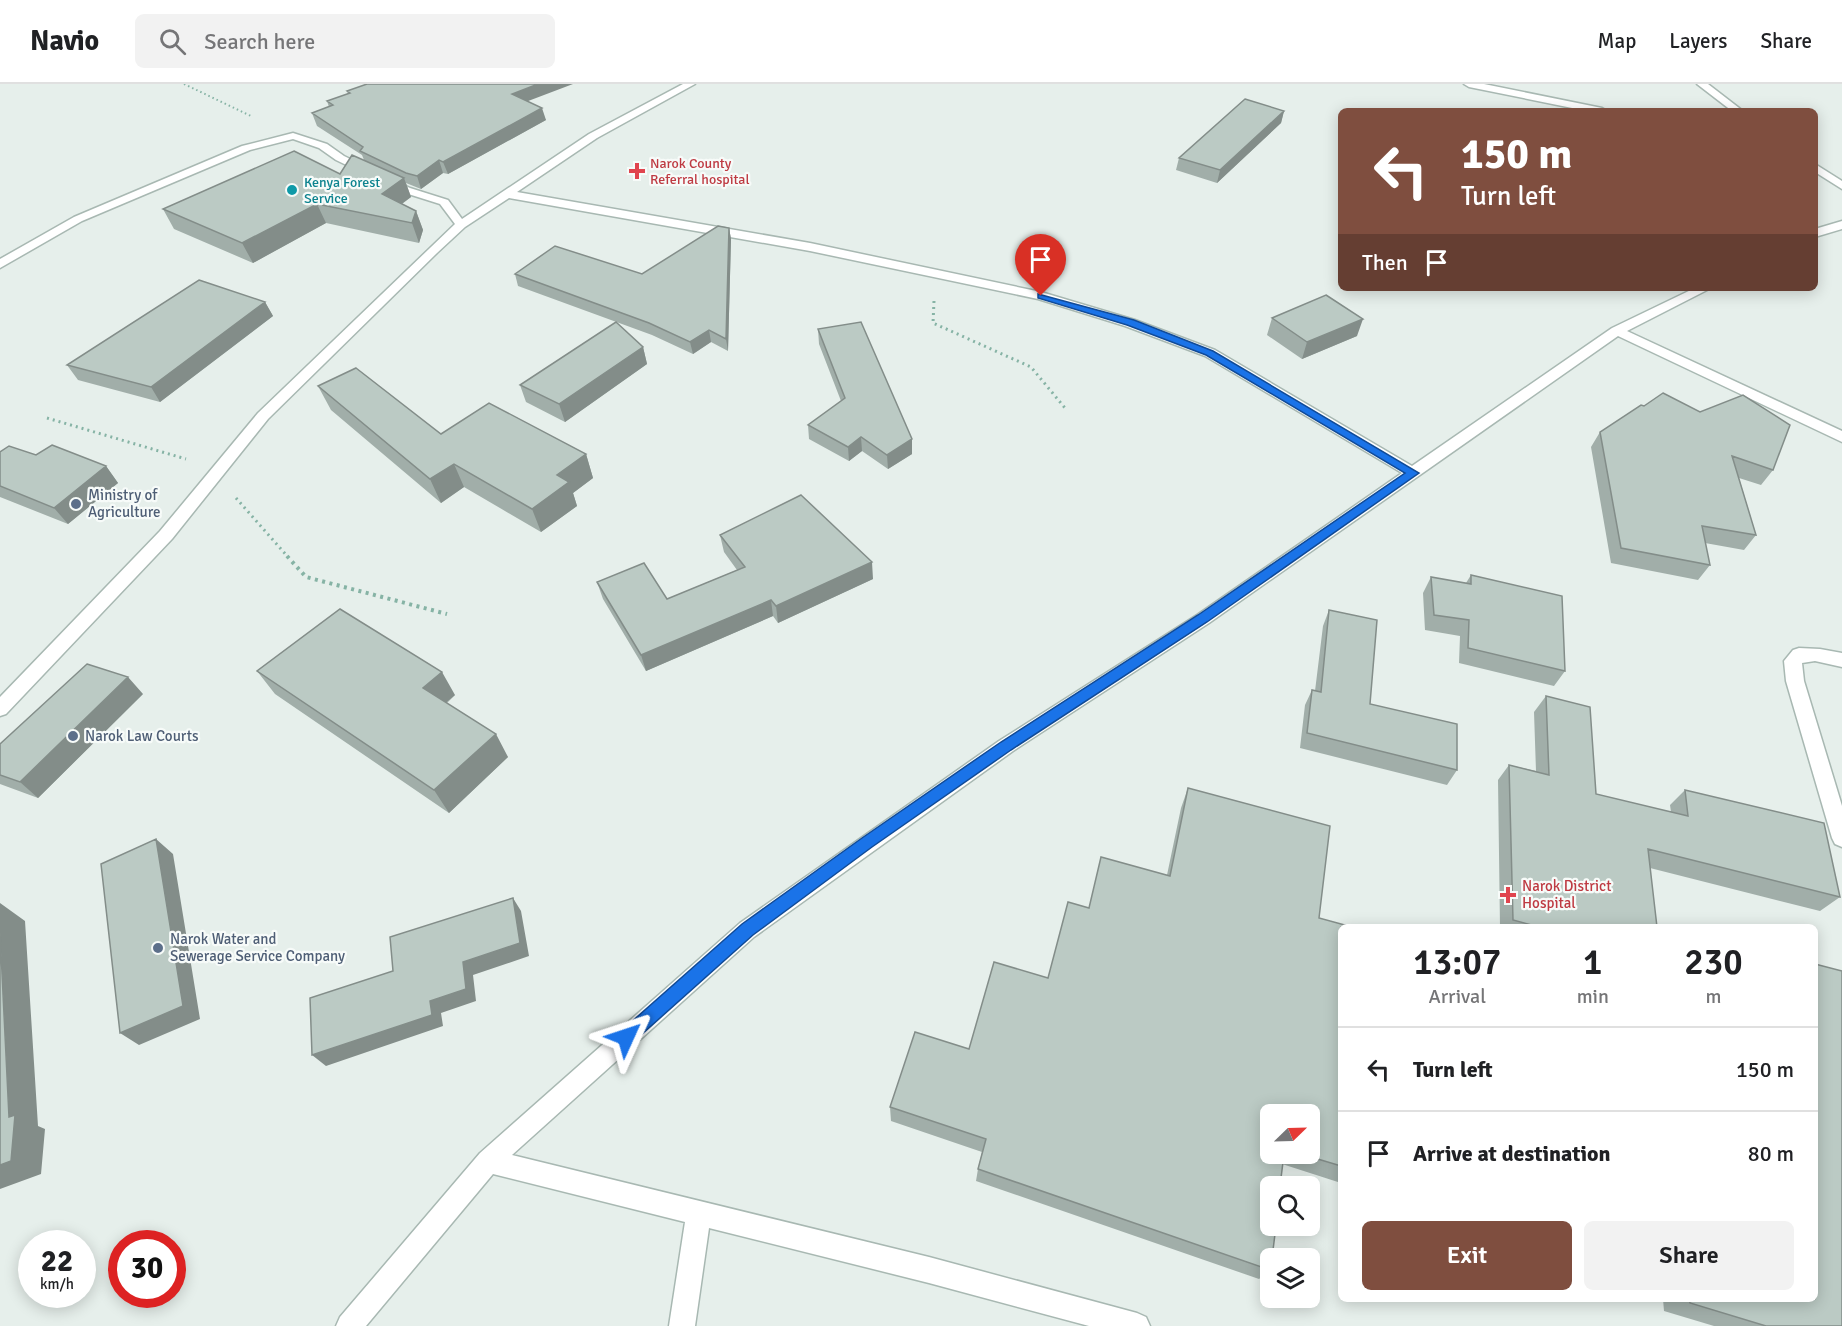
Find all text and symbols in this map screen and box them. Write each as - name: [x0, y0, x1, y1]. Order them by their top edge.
- search box: [135, 14, 555, 68]
- text: Navio: [30, 24, 99, 58]
- icon: search: [156, 25, 189, 58]
- text: Search here: [204, 28, 315, 55]
- text: Map: [1598, 28, 1636, 54]
- text: Layers: [1669, 28, 1727, 54]
- text: Share: [1760, 28, 1812, 54]
- text: 150 m: [1461, 129, 1572, 180]
- icon: left: [1362, 132, 1440, 210]
- place label: Narok County Referral hospital: [650, 155, 750, 188]
- marker: Narok County Referral hospital: [628, 162, 646, 180]
- place label: Kenya Forest Service: [304, 174, 380, 207]
- text: Turn left: [1461, 180, 1556, 213]
- marker: Kenya Forest Service: [285, 183, 299, 197]
- pin: [1015, 234, 1066, 296]
- icon: arrive: [1024, 243, 1057, 276]
- icon: arrive: [1420, 246, 1453, 279]
- text: Then: [1362, 249, 1408, 276]
- place label: Ministry of Agriculture: [88, 486, 160, 521]
- marker: Ministry of Agriculture: [69, 497, 83, 511]
- place label: Narok Law Courts: [85, 727, 199, 745]
- marker: Narok Law Courts: [66, 729, 80, 743]
- place label: Narok District Hospital: [1522, 877, 1611, 912]
- marker: Narok District Hospital: [1499, 886, 1517, 904]
- place label: Narok Water and Sewerage Service Company: [170, 930, 345, 965]
- text: 13:07: [1413, 940, 1501, 985]
- text: 1: [1583, 940, 1603, 985]
- text: 230: [1684, 940, 1743, 985]
- marker: Narok Water and Sewerage Service Company: [151, 941, 165, 955]
- text: Arrival: [1429, 984, 1486, 1009]
- text: min: [1577, 984, 1609, 1009]
- text: m: [1705, 984, 1721, 1009]
- position arrow: [594, 1005, 658, 1069]
- icon: left: [1362, 1053, 1395, 1086]
- text: Turn left: [1413, 1056, 1493, 1083]
- text: 150 m: [1736, 1056, 1794, 1083]
- north arrow: [1260, 1104, 1320, 1164]
- map controls: [1260, 1104, 1320, 1308]
- icon: arrive: [1362, 1137, 1395, 1170]
- text: Arrive at destination: [1413, 1140, 1610, 1167]
- text: 80 m: [1748, 1140, 1794, 1167]
- button: search: [1260, 1176, 1320, 1236]
- button: Exit: [1362, 1221, 1572, 1290]
- button: Share: [1584, 1221, 1794, 1290]
- speed limit sign: 30: [108, 1230, 186, 1308]
- text: 22: [41, 1243, 73, 1280]
- button: layers: [1260, 1248, 1320, 1308]
- text: km/h: [40, 1275, 74, 1293]

